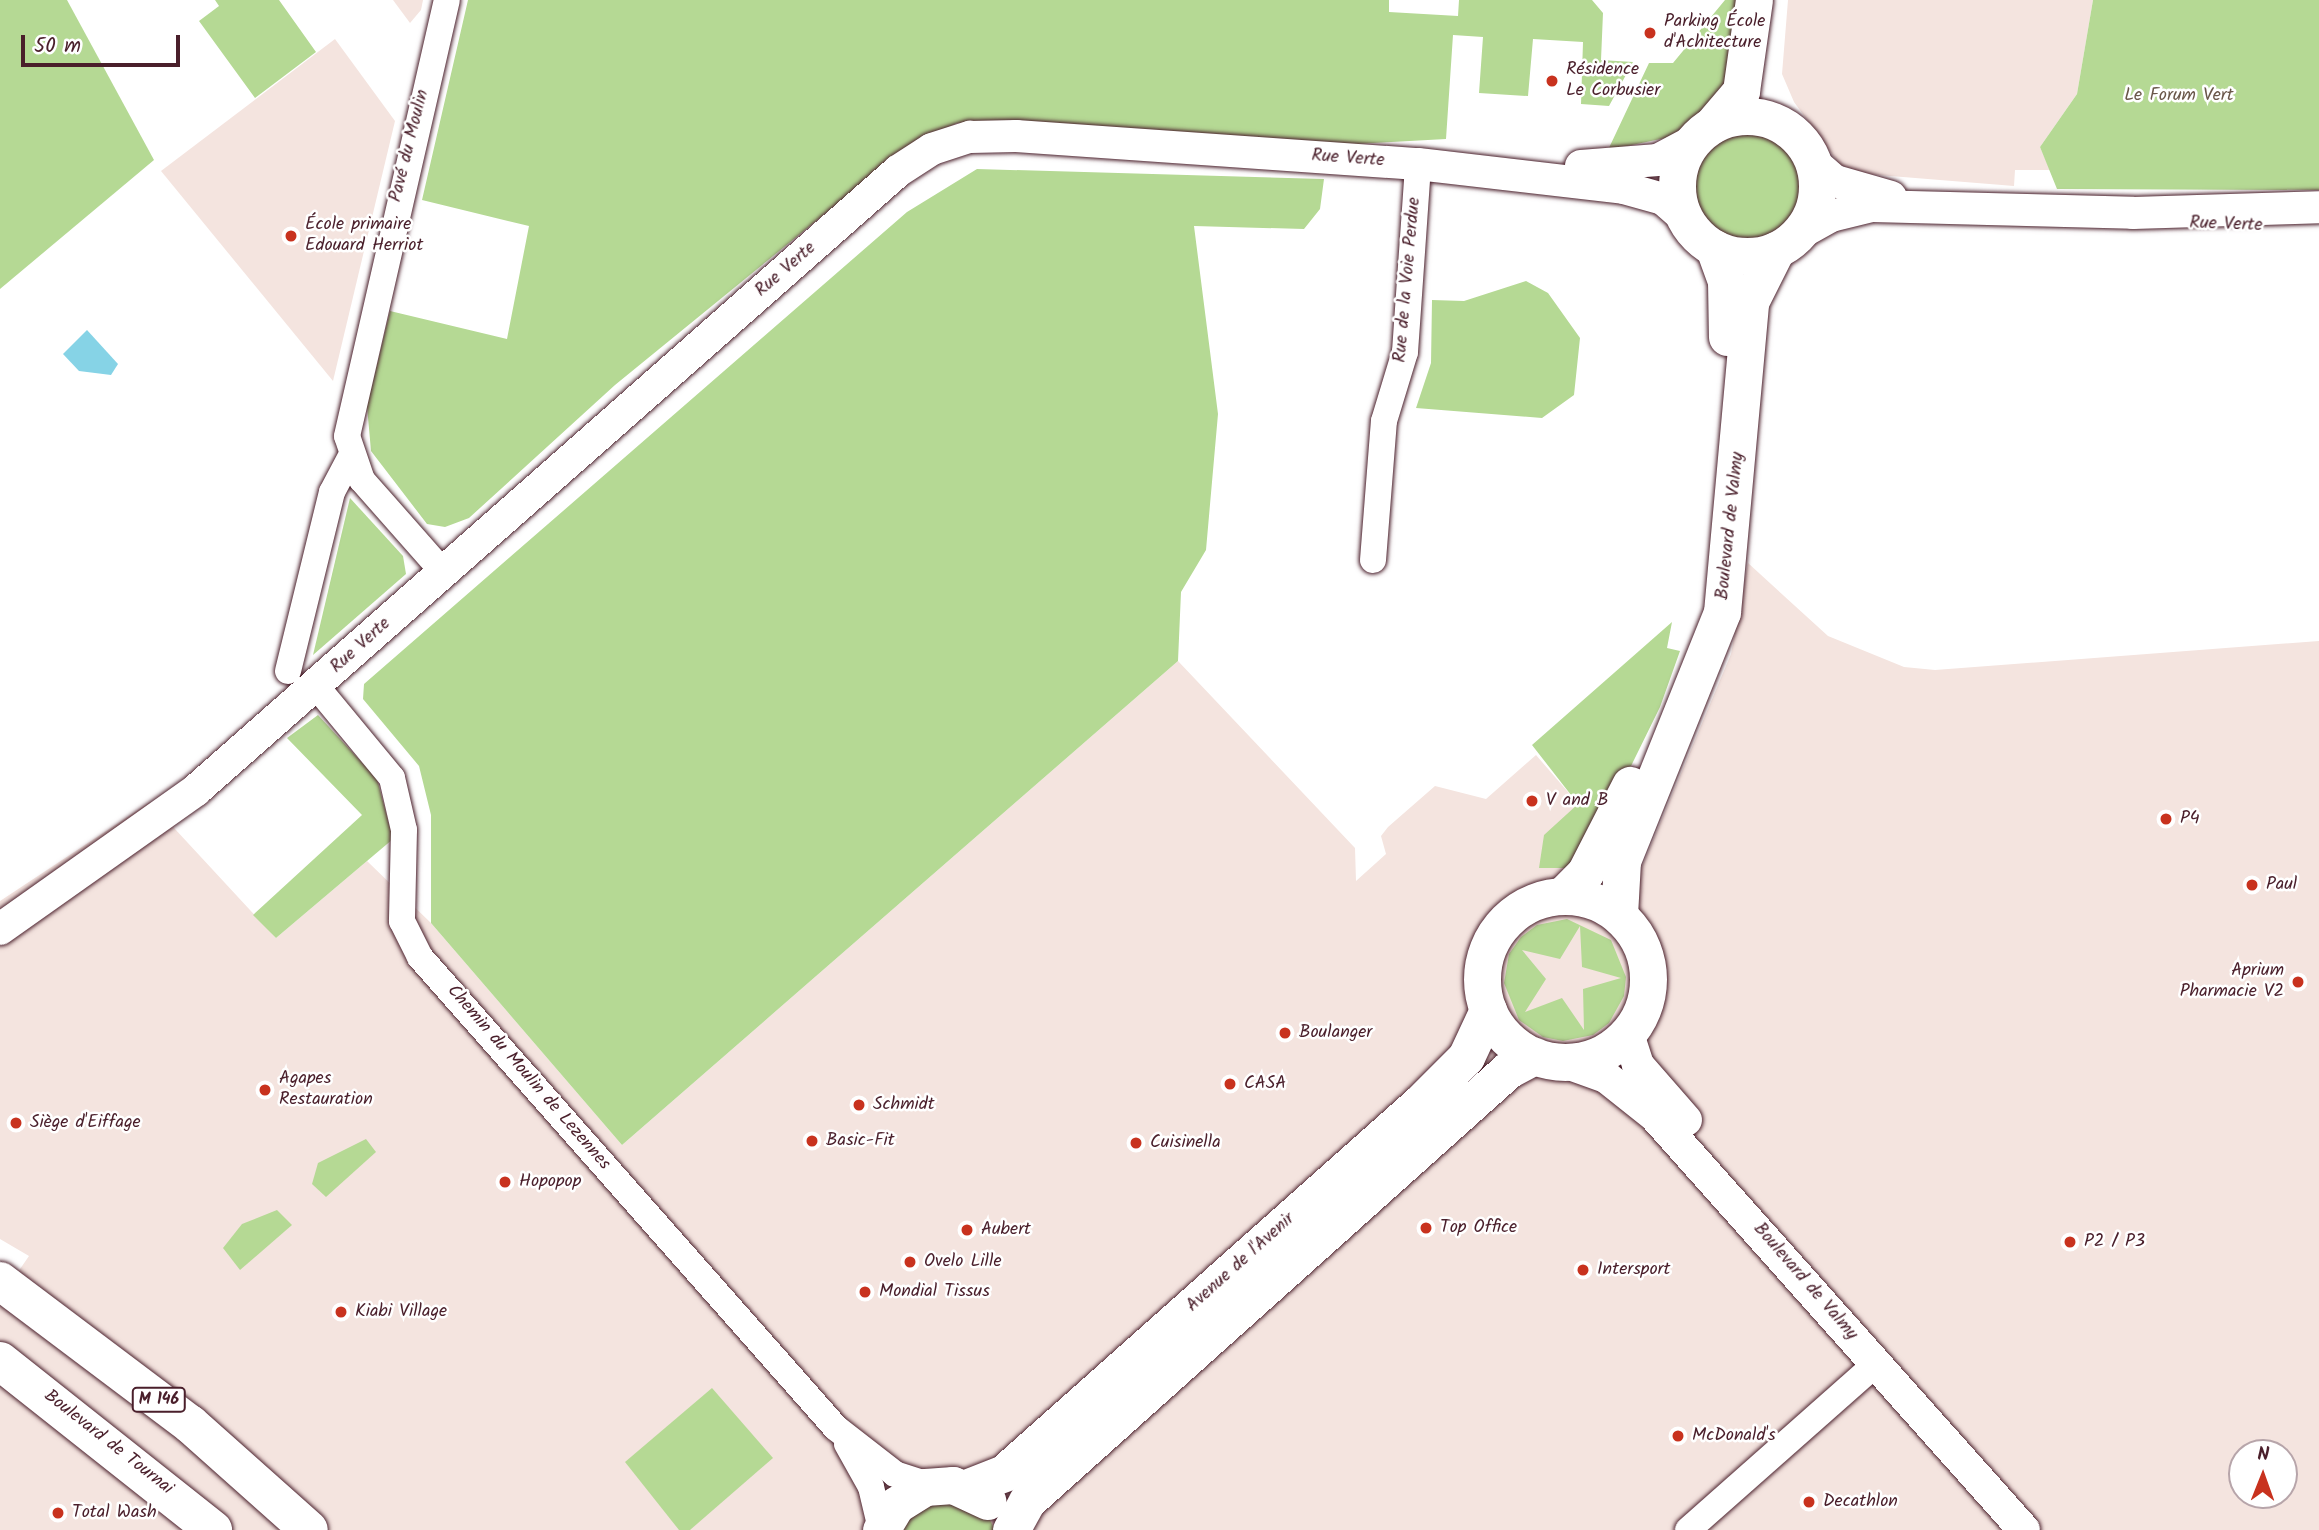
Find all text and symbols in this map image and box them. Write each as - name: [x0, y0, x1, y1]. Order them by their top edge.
- place label: Parking École d'Achitecture: [1664, 12, 1765, 54]
- scale bar: [24, 21, 184, 65]
- marker: Parking École d'Achitecture: [1642, 25, 1658, 41]
- text: 50 m: [34, 30, 81, 63]
- place label: Résidence Le Corbusier: [1566, 60, 1660, 102]
- marker: Résidence Le Corbusier: [1544, 73, 1560, 89]
- park label: Le Forum Vert: [2124, 85, 2234, 107]
- street label: Pavé du Moulin: [386, 88, 434, 204]
- street label: Rue Verte: [1311, 146, 1385, 172]
- street label: Rue de la Voie Perdue: [1390, 196, 1426, 364]
- street label: Rue Verte: [2189, 213, 2263, 237]
- place label: École primaire Edouard Herriot: [305, 215, 423, 258]
- marker: École primaire Edouard Herriot: [283, 228, 299, 244]
- street label: Rue Verte: [751, 238, 821, 302]
- street label: Boulevard de Valmy: [1712, 451, 1750, 601]
- street label: Rue Verte: [327, 613, 395, 679]
- place label: V and B: [1546, 790, 1608, 812]
- marker: V and B: [1524, 793, 1540, 809]
- place label: P4: [2180, 808, 2200, 830]
- marker: P4: [2158, 811, 2174, 827]
- place label: Paul: [2266, 874, 2297, 896]
- marker: Paul: [2244, 877, 2260, 893]
- place label: Aprium Pharmacie V2: [2180, 961, 2284, 1004]
- marker: Aprium Pharmacie V2: [2290, 974, 2306, 990]
- street label: Chemin du Moulin de Lezennes: [442, 981, 614, 1175]
- place label: Boulanger: [1299, 1022, 1372, 1044]
- marker: Boulanger: [1277, 1025, 1293, 1041]
- place label: Agapes Restauration: [279, 1069, 373, 1112]
- place label: CASA: [1244, 1073, 1286, 1095]
- marker: CASA: [1222, 1076, 1238, 1092]
- marker: Agapes Restauration: [257, 1082, 273, 1098]
- place label: Schmidt: [873, 1094, 935, 1116]
- marker: Schmidt: [851, 1097, 867, 1113]
- place label: Siège d'Eiffage: [30, 1112, 141, 1134]
- marker: Siège d'Eiffage: [8, 1115, 24, 1131]
- place label: Basic-Fit: [826, 1130, 895, 1152]
- place label: Cuisinella: [1150, 1132, 1221, 1154]
- marker: Basic-Fit: [804, 1133, 820, 1149]
- marker: Cuisinella: [1128, 1135, 1144, 1151]
- place label: Hopopop: [519, 1171, 581, 1193]
- marker: Hopopop: [497, 1174, 513, 1190]
- street label: Avenue de l'Avenir: [1182, 1209, 1300, 1317]
- place label: Top Office: [1440, 1217, 1517, 1239]
- place label: Aubert: [981, 1219, 1031, 1241]
- street label: Boulevard de Valmy: [1748, 1219, 1862, 1345]
- marker: Top Office: [1418, 1220, 1434, 1236]
- marker: Aubert: [959, 1222, 975, 1238]
- place label: P2 / P3: [2084, 1231, 2145, 1253]
- marker: P2 / P3: [2062, 1234, 2078, 1250]
- place label: Ovelo Lille: [924, 1251, 1002, 1273]
- marker: Ovelo Lille: [902, 1254, 918, 1270]
- place label: Intersport: [1597, 1259, 1671, 1281]
- marker: Intersport: [1575, 1262, 1591, 1278]
- place label: Mondial Tissus: [879, 1281, 990, 1303]
- marker: Mondial Tissus: [857, 1284, 873, 1300]
- place label: Kiabi Village: [355, 1301, 447, 1323]
- marker: Kiabi Village: [333, 1304, 349, 1320]
- street label: Boulevard de Tournai: [39, 1386, 177, 1500]
- road number: M 146: [131, 1388, 187, 1412]
- place label: McDonald's: [1692, 1425, 1776, 1447]
- marker: McDonald's: [1670, 1428, 1686, 1444]
- north arrow: [2228, 1439, 2298, 1509]
- text: N: [2257, 1440, 2270, 1470]
- place label: Decathlon: [1823, 1491, 1898, 1513]
- marker: Decathlon: [1801, 1494, 1817, 1510]
- place label: Total Wash: [72, 1502, 157, 1524]
- marker: Total Wash: [50, 1505, 66, 1521]

